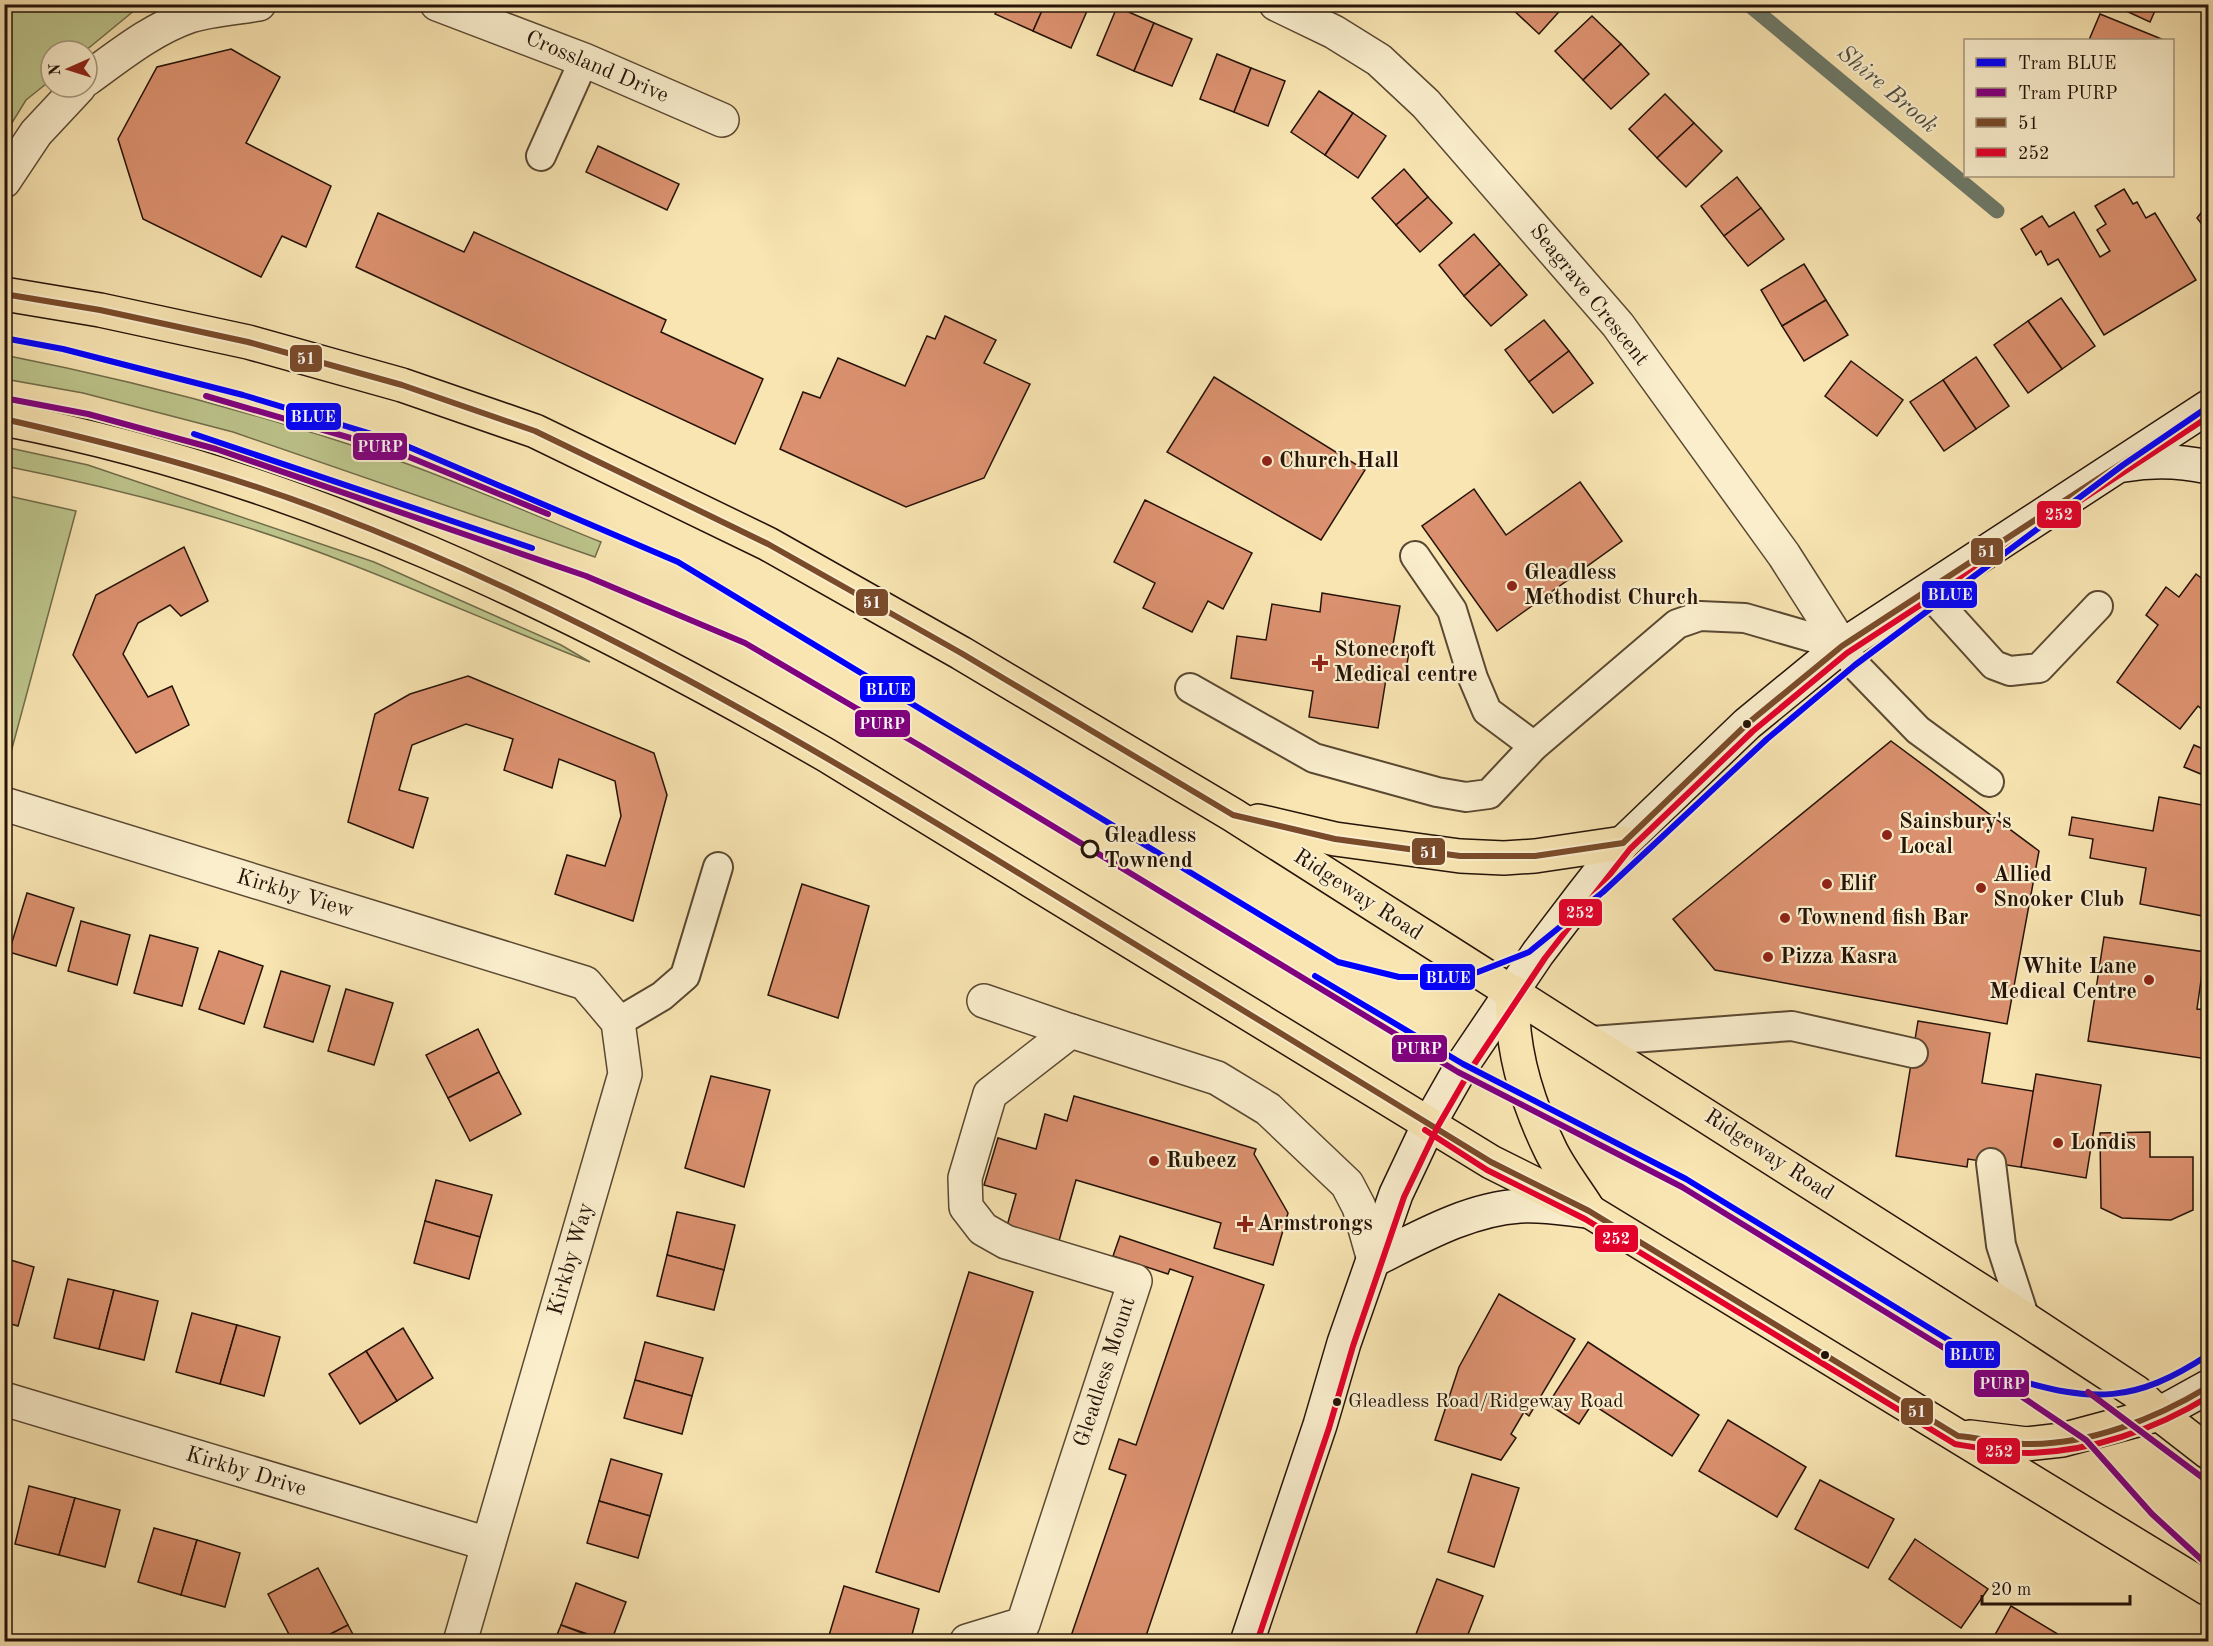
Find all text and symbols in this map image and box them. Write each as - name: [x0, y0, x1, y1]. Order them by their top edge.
- street label: Crossland Drive: [522, 27, 672, 107]
- north arrow: [39, 39, 99, 99]
- legend: [1964, 39, 2174, 177]
- water label: Shire Brook: [1832, 41, 1942, 139]
- text: Tram BLUE: [2018, 55, 2116, 73]
- text: N: [48, 62, 64, 76]
- text: Tram PURP: [2018, 85, 2117, 103]
- text: 51: [2018, 115, 2039, 133]
- text: 252: [2018, 145, 2049, 163]
- street label: Seagrave Crescent: [1525, 220, 1653, 370]
- line badge: 51: [289, 344, 323, 373]
- text: 51: [297, 352, 315, 368]
- line badge: BLUE: [285, 402, 342, 431]
- text: BLUE: [290, 410, 336, 426]
- line badge: PURP: [352, 432, 408, 461]
- text: PURP: [357, 440, 403, 456]
- place label: Church Hall: [1279, 450, 1399, 472]
- marker: Church Hall: [1260, 454, 1274, 468]
- line badge: 252: [2036, 500, 2082, 529]
- text: 252: [2045, 508, 2073, 524]
- line badge: 51: [1970, 537, 2004, 566]
- text: 51: [1978, 545, 1996, 561]
- place label: Gleadless Methodist Church: [1524, 562, 1698, 609]
- marker: Gleadless Methodist Church: [1505, 579, 1519, 593]
- line badge: BLUE: [1921, 580, 1978, 609]
- line badge: 51: [855, 588, 889, 617]
- text: BLUE: [1927, 588, 1973, 604]
- text: 51: [863, 596, 881, 612]
- place label: Stonecroft Medical centre: [1334, 639, 1478, 686]
- marker: Stonecroft Medical centre: [1311, 654, 1329, 672]
- line badge: BLUE: [859, 675, 916, 703]
- text: BLUE: [865, 683, 911, 699]
- line badge: PURP: [854, 709, 911, 738]
- text: PURP: [859, 717, 905, 733]
- unlabelled marker: [1741, 718, 1753, 730]
- place label: Sainsbury's Local: [1899, 811, 2012, 858]
- place label: Gleadless Townend: [1104, 825, 1196, 872]
- marker: Sainsbury's Local: [1880, 828, 1894, 842]
- line badge: 51: [1411, 837, 1446, 866]
- marker: Gleadless Townend: [1081, 840, 1099, 858]
- street label: Ridgeway Road: [1290, 845, 1426, 945]
- text: 51: [1420, 846, 1438, 862]
- place label: Allied Snooker Club: [1993, 864, 2124, 911]
- street label: Kirkby View: [234, 866, 356, 922]
- place label: Elif: [1839, 873, 1876, 895]
- marker: Elif: [1820, 877, 1834, 891]
- marker: Allied Snooker Club: [1974, 881, 1988, 895]
- line badge: 252: [1558, 898, 1603, 927]
- text: 252: [1566, 906, 1594, 922]
- place label: Townend fish Bar: [1797, 907, 1969, 929]
- marker: Townend fish Bar: [1778, 911, 1792, 925]
- place label: Pizza Kasra: [1780, 946, 1898, 968]
- marker: Pizza Kasra: [1761, 950, 1775, 964]
- place label: White Lane Medical Centre: [1989, 956, 2137, 1003]
- line badge: BLUE: [1419, 963, 1476, 991]
- text: BLUE: [1425, 971, 1471, 987]
- marker: White Lane Medical Centre: [2142, 973, 2156, 987]
- line badge: PURP: [1391, 1034, 1448, 1063]
- text: PURP: [1396, 1042, 1442, 1058]
- street label: Ridgeway Road: [1701, 1105, 1837, 1205]
- place label: Londis: [2070, 1132, 2136, 1154]
- marker: Londis: [2051, 1136, 2065, 1150]
- place label: Rubeez: [1166, 1150, 1237, 1172]
- marker: Rubeez: [1147, 1154, 1161, 1168]
- street label: Kirkby Way: [544, 1200, 598, 1318]
- place label: Armstrongs: [1257, 1213, 1373, 1235]
- marker: Armstrongs: [1238, 1217, 1252, 1231]
- line badge: 252: [1594, 1224, 1639, 1253]
- text: 252: [1602, 1232, 1630, 1248]
- street label: Gleadless Mount: [1070, 1294, 1140, 1450]
- line badge: BLUE: [1944, 1340, 2001, 1369]
- text: BLUE: [1949, 1348, 1995, 1364]
- unlabelled marker: [1819, 1349, 1831, 1361]
- line badge: PURP: [1973, 1369, 2030, 1398]
- text: PURP: [1979, 1377, 2025, 1393]
- place label: Gleadless Road/Ridgeway Road: [1348, 1392, 1624, 1412]
- marker: Gleadless Road/Ridgeway Road: [1331, 1396, 1343, 1408]
- line badge: 51: [1900, 1397, 1934, 1426]
- text: 51: [1908, 1405, 1926, 1421]
- line badge: 252: [1976, 1437, 2021, 1465]
- street label: Kirkby Drive: [183, 1443, 309, 1501]
- text: 252: [1985, 1445, 2013, 1461]
- scale bar: [1982, 1568, 2130, 1606]
- text: 20 m: [1991, 1581, 2031, 1599]

